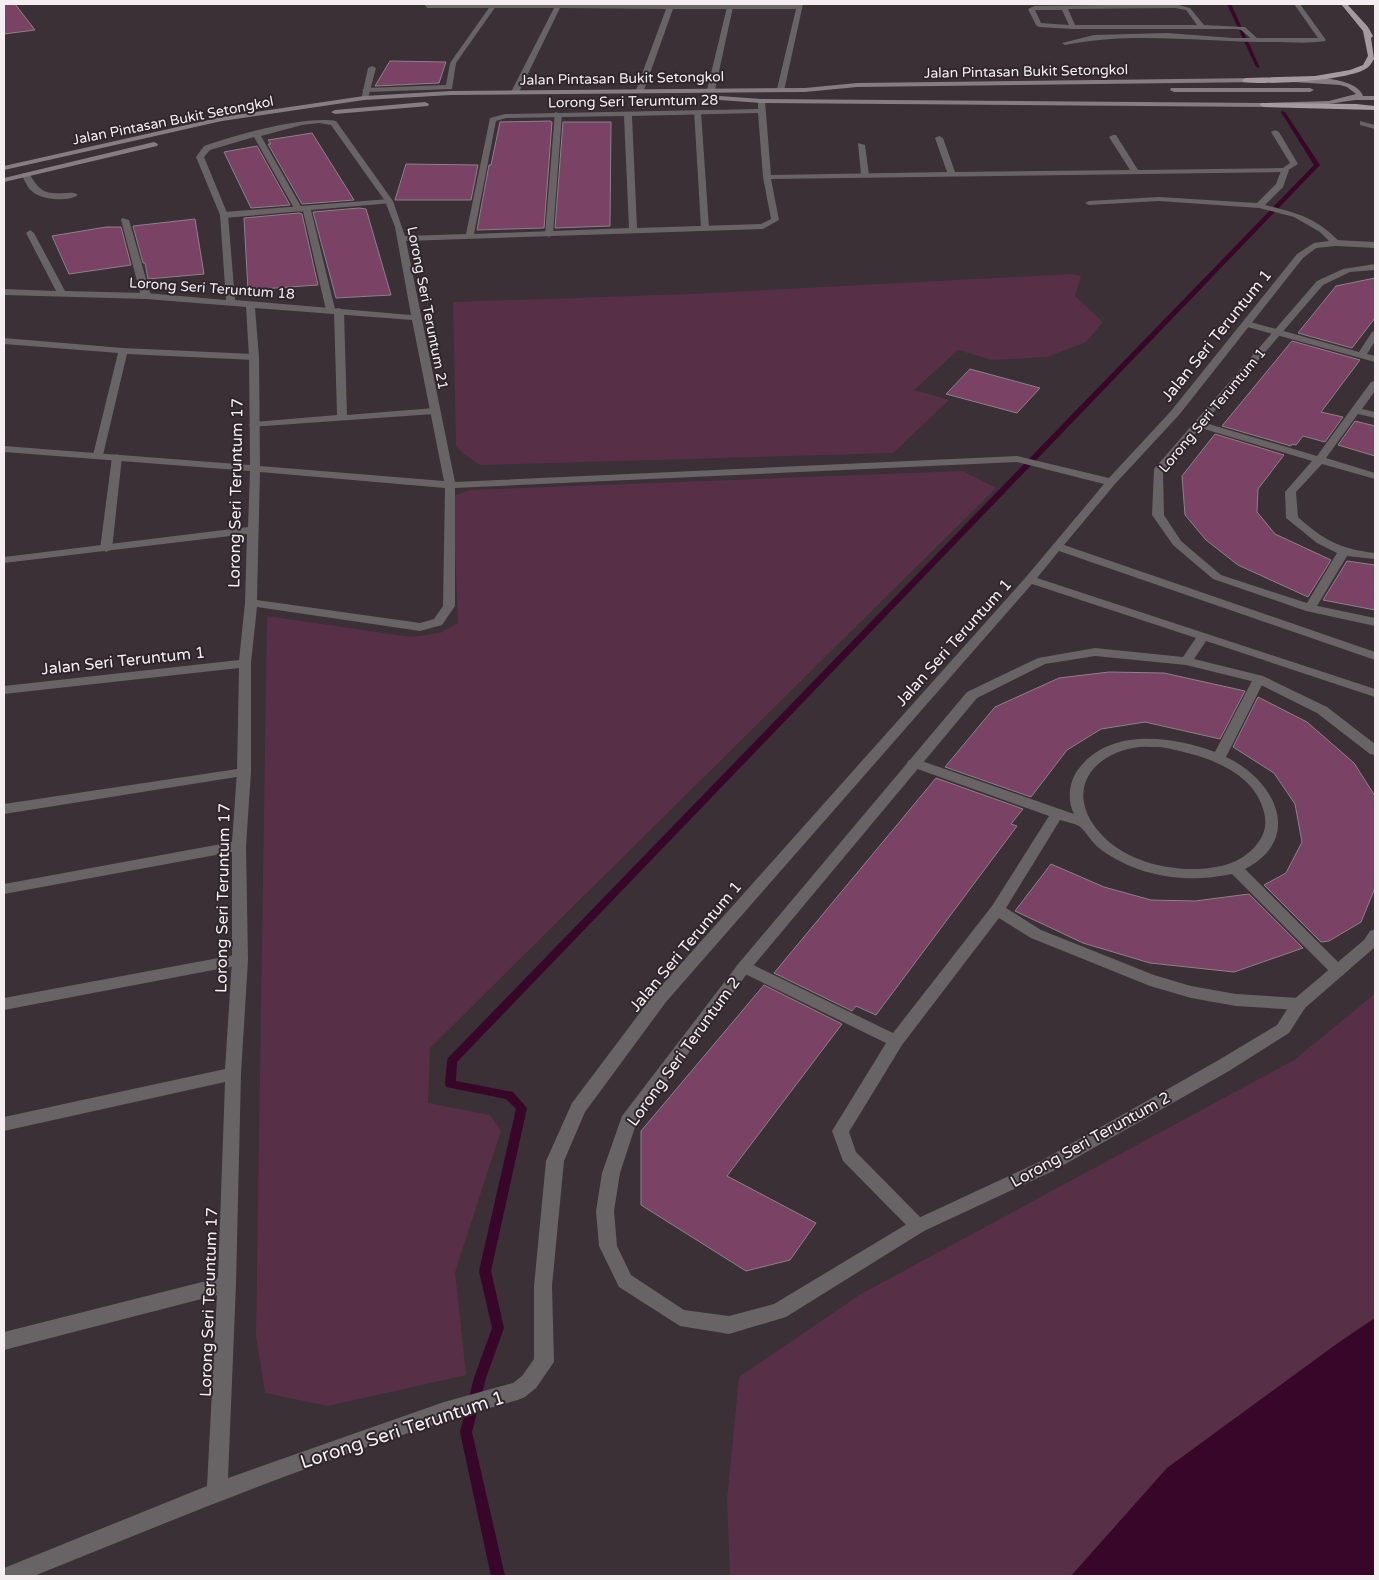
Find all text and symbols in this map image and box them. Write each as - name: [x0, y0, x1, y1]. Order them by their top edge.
- street label: Jalan Pintasan Bukit Setongkol: [924, 61, 1128, 82]
- street label: Jalan Pintasan Bukit Setongkol: [520, 68, 724, 89]
- street label: Lorong Seri Terumtum 28: [548, 92, 719, 111]
- street label: Jalan Pintasan Bukit Setongkol: [71, 93, 275, 148]
- street label: Lorong Seri Teruntum 21: [403, 225, 452, 391]
- street label: Jalan Seri Teruntum 1: [1157, 265, 1276, 406]
- street label: Lorong Seri Teruntum 18: [129, 274, 296, 303]
- street label: Lorong Seri Teruntum 1: [1155, 345, 1269, 476]
- street label: Lorong Seri Teruntum 17: [224, 398, 248, 588]
- street label: Jalan Seri Teruntum 1: [891, 575, 1016, 710]
- street label: Jalan Seri Teruntum 1: [40, 642, 206, 680]
- street label: Lorong Seri Teruntum 17: [211, 803, 235, 993]
- street label: Jalan Seri Teruntum 1: [625, 877, 746, 1016]
- street label: Lorong Seri Teruntum 2: [623, 973, 745, 1130]
- street label: Lorong Seri Teruntum 2: [1007, 1088, 1174, 1192]
- street label: Lorong Seri Teruntum 17: [196, 1207, 222, 1397]
- street label: Lorong Seri Teruntum 1: [297, 1387, 507, 1473]

